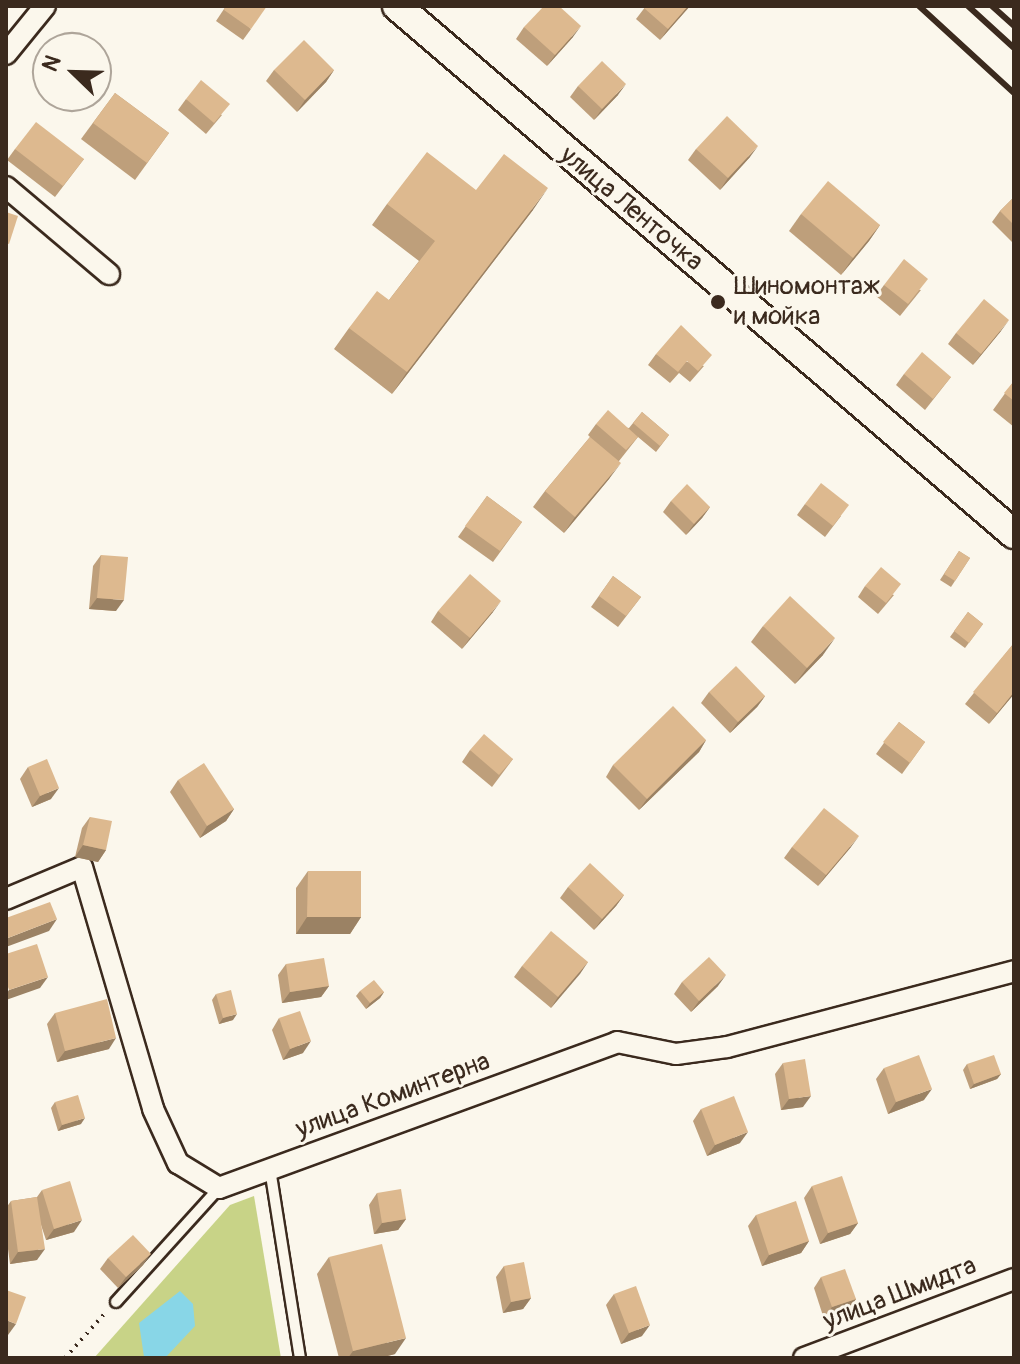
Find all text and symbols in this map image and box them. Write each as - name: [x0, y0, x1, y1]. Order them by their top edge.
- north arrow: [32, 32, 112, 112]
- text: N: [36, 51, 68, 76]
- street label: улица Ленточка: [553, 140, 709, 278]
- place label: Шиномонтаж и мойка: [734, 271, 880, 332]
- marker: Шиномонтаж и мойка: [709, 293, 727, 311]
- street label: улица Коминтерна: [292, 1046, 494, 1146]
- street label: улица Шмидта: [819, 1251, 981, 1337]

